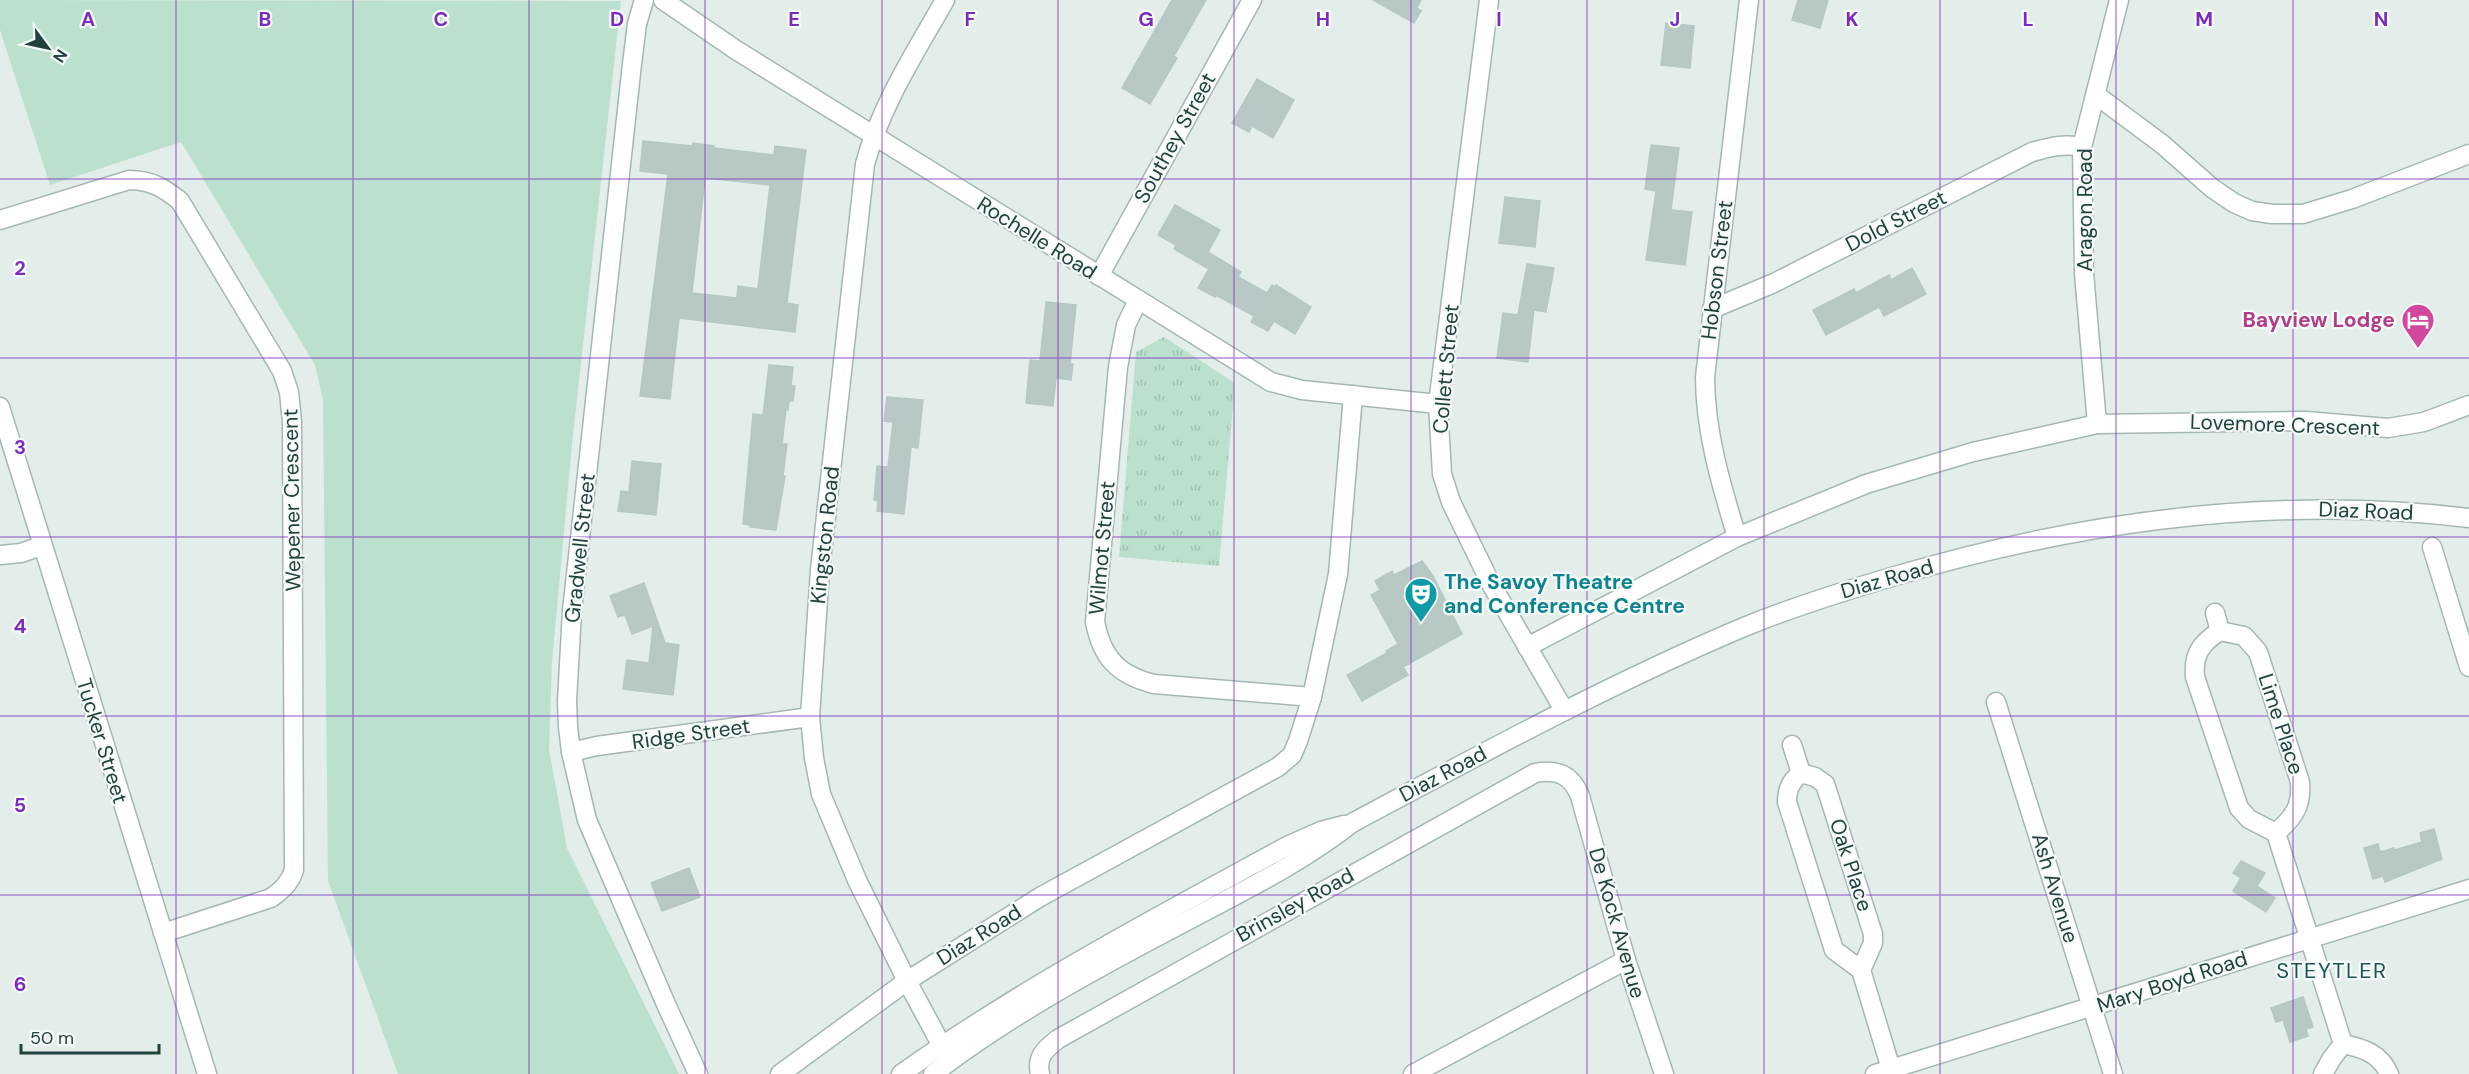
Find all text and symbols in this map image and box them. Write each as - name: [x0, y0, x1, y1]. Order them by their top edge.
- text: A: [81, 6, 95, 32]
- text: B: [259, 6, 271, 32]
- text: C: [434, 6, 448, 32]
- text: D: [610, 6, 624, 32]
- text: E: [788, 6, 800, 32]
- text: F: [964, 6, 976, 32]
- text: G: [1138, 6, 1154, 32]
- text: H: [1316, 6, 1330, 32]
- text: I: [1496, 6, 1502, 32]
- text: J: [1670, 6, 1680, 32]
- text: K: [1845, 6, 1859, 32]
- text: L: [2022, 6, 2034, 32]
- text: M: [2195, 6, 2213, 32]
- text: N: [2374, 6, 2388, 32]
- north arrow: [18, 18, 78, 78]
- text: N: [48, 45, 72, 67]
- street label: Southey Street: [1128, 68, 1222, 208]
- street label: Aragon Road: [2071, 148, 2099, 272]
- street label: Dold Street: [1841, 184, 1951, 258]
- street label: Rochelle Road: [972, 190, 1102, 286]
- street label: Hobson Street: [1695, 199, 1739, 341]
- text: 2: [14, 255, 26, 281]
- hotel icon: Bayview Lodge: [2400, 302, 2436, 349]
- street label: Collett Street: [1426, 303, 1466, 435]
- place label: Bayview Lodge: [2242, 306, 2395, 334]
- street label: Wepener Crescent: [276, 408, 308, 592]
- street label: Lovemore Crescent: [2189, 408, 2381, 442]
- text: 3: [14, 434, 26, 460]
- street label: Kingston Road: [804, 465, 846, 605]
- street label: Gradwell Street: [558, 472, 602, 624]
- street label: Wilmot Street: [1082, 480, 1122, 616]
- street label: Diaz Road: [2318, 495, 2414, 527]
- street label: Diaz Road: [1837, 552, 1937, 606]
- place label: The Savoy Theatre and Conference Centre: [1444, 568, 1685, 620]
- theatre icon: The Savoy Theatre and Conference Centre: [1403, 576, 1439, 623]
- text: 4: [14, 613, 27, 639]
- street label: Lime Place: [2252, 670, 2310, 778]
- street label: Tucker Street: [70, 675, 134, 807]
- street label: Ridge Street: [630, 712, 752, 756]
- street label: Diaz Road: [1394, 739, 1492, 809]
- text: 5: [14, 792, 26, 818]
- street label: Oak Place: [1823, 815, 1879, 915]
- street label: Ash Avenue: [2025, 830, 2085, 946]
- street label: De Kock Avenue: [1582, 844, 1652, 1002]
- street label: Brinsley Road: [1231, 861, 1359, 949]
- street label: Diaz Road: [931, 898, 1027, 972]
- street label: Mary Boyd Road: [2093, 944, 2251, 1020]
- district label: STEYTLER: [2276, 956, 2388, 985]
- text: 6: [14, 971, 26, 997]
- scale bar: [21, 1017, 159, 1055]
- text: 50 m: [30, 1026, 74, 1050]

